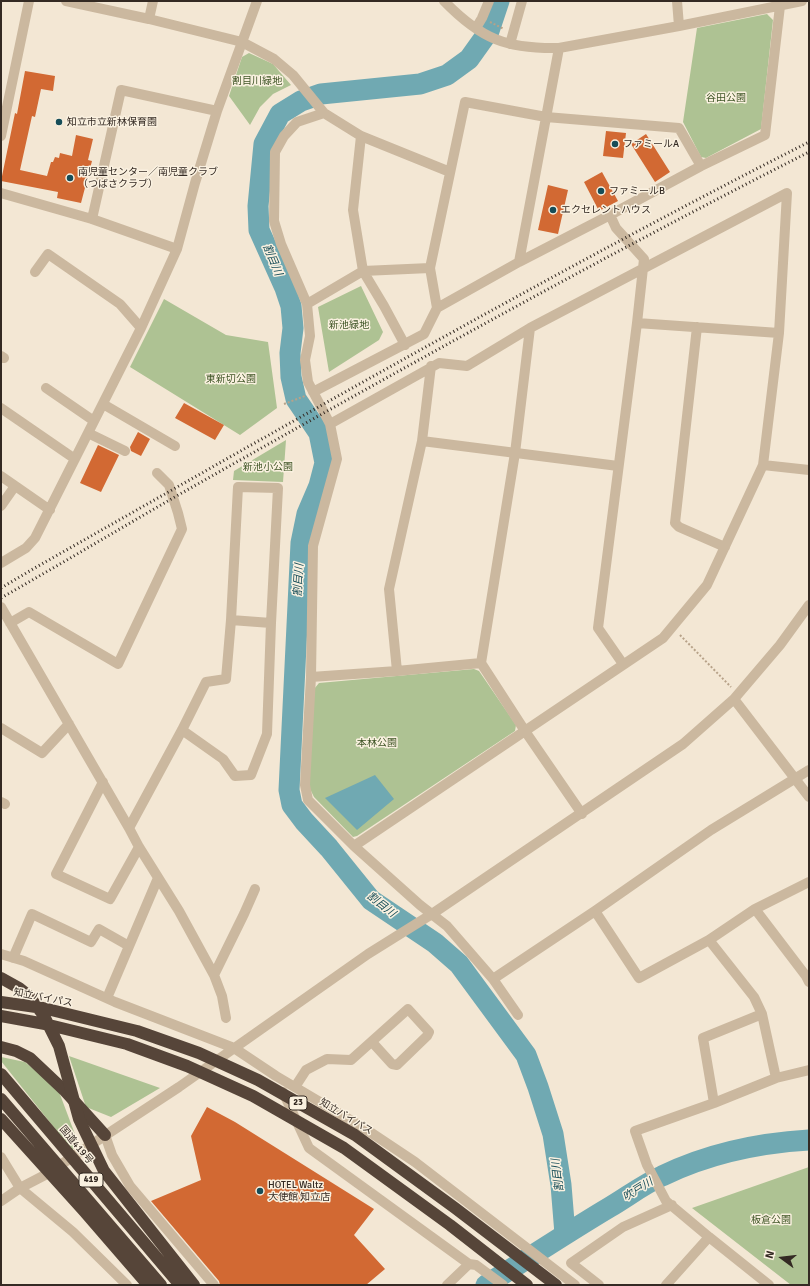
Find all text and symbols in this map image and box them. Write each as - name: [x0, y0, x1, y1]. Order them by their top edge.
- park label: 割目川緑地: [232, 75, 282, 87]
- park label: 谷田公園: [706, 92, 746, 104]
- place label: 知立市立新林保育園: [67, 116, 157, 128]
- marker: 知立市立新林保育園: [54, 117, 64, 127]
- place label: ファミールA: [623, 138, 679, 150]
- marker: ファミールA: [610, 139, 620, 149]
- place label: 南児童センター／南児童クラブ （つばさクラブ）: [78, 166, 218, 190]
- marker: 南児童センター／南児童クラブ （つばさクラブ）: [65, 173, 75, 183]
- place label: ファミールB: [609, 185, 665, 197]
- marker: ファミールB: [596, 186, 606, 196]
- place label: エクセレントハウス: [561, 204, 651, 216]
- marker: エクセレントハウス: [548, 205, 558, 215]
- water label: 割目川: [259, 242, 285, 278]
- park label: 新池緑地: [329, 319, 369, 331]
- park label: 東新切公園: [206, 373, 256, 385]
- park label: 新池小公園: [243, 461, 293, 473]
- water label: 割目川: [292, 563, 306, 597]
- park label: 本林公園: [357, 737, 397, 749]
- water label: 割目川: [364, 890, 398, 920]
- street label: 知立バイパス: [12, 986, 74, 1010]
- road number: 23: [289, 1096, 307, 1110]
- street label: 知立バイパス: [317, 1096, 375, 1138]
- street label: 国道419号: [57, 1123, 95, 1167]
- water label: 割目川: [549, 1158, 567, 1192]
- road number: 419: [79, 1173, 103, 1187]
- water label: 吹戸川: [621, 1176, 655, 1204]
- place label: HOTEL Waltz 大使館 知立店: [268, 1179, 330, 1202]
- marker: HOTEL Waltz 大使館 知立店: [255, 1186, 265, 1196]
- park label: 板倉公園: [751, 1214, 791, 1226]
- north arrow: [762, 1238, 802, 1278]
- text: N: [763, 1249, 777, 1260]

